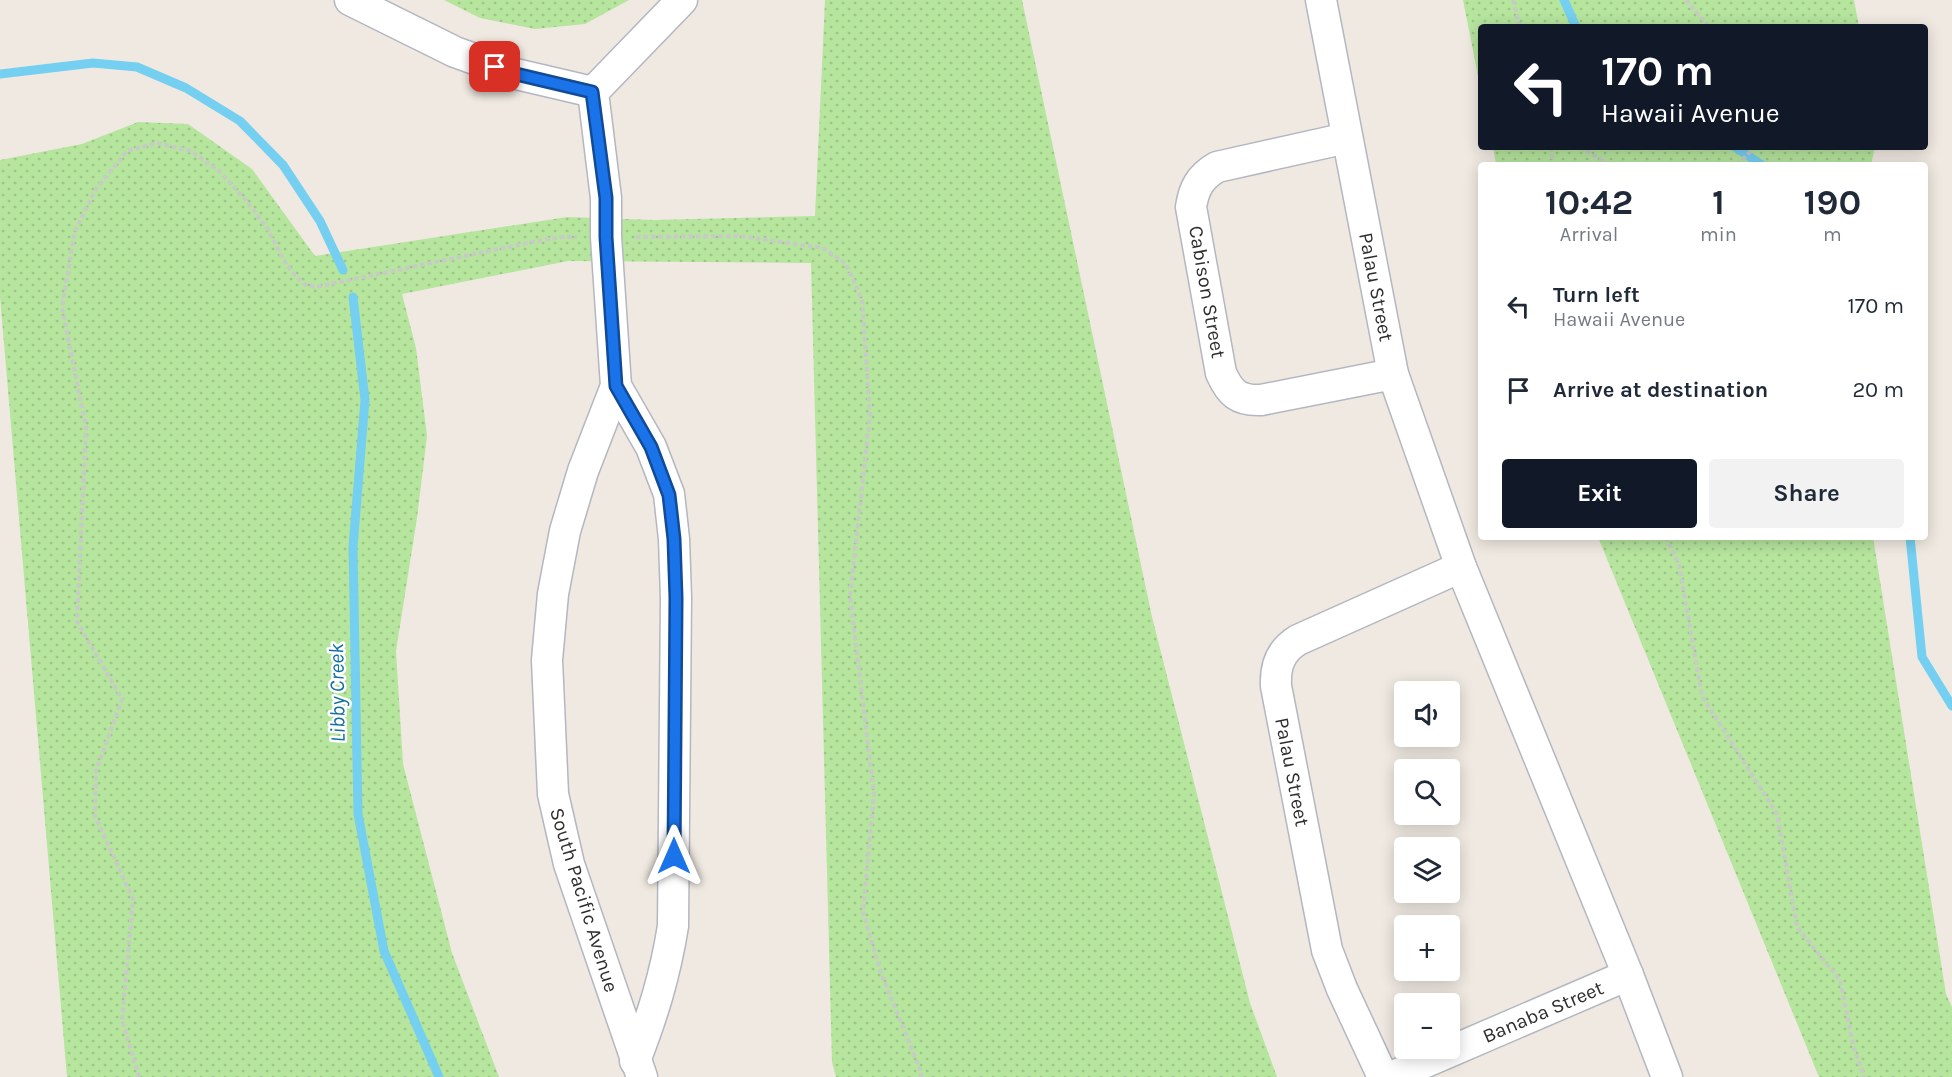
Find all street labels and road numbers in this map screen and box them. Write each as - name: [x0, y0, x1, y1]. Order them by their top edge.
- street label: Cabison Street: [1184, 224, 1230, 361]
- street label: Palau Street: [1354, 231, 1398, 344]
- street label: Palau Street: [1270, 716, 1314, 829]
- street label: South Pacific Avenue: [545, 805, 623, 995]
- street label: Banaba Street: [1479, 976, 1607, 1048]

